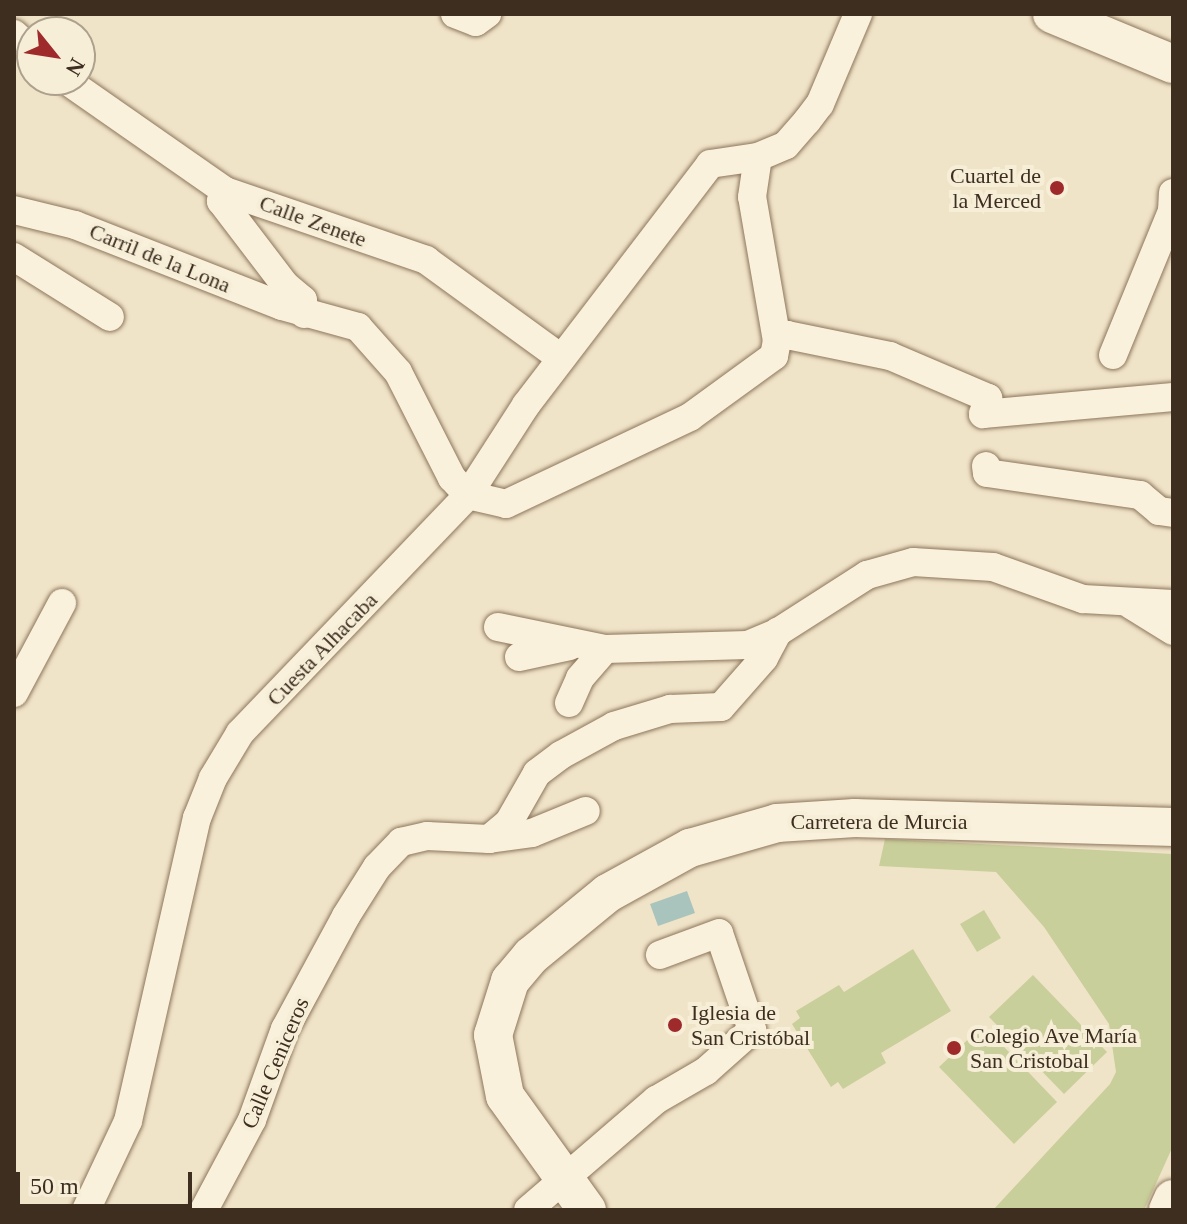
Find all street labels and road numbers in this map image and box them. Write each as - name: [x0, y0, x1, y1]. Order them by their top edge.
- street label: Calle Zenete: [256, 189, 370, 253]
- street label: Carril de la Lona: [86, 218, 234, 298]
- street label: Cuesta Alhacaba: [261, 586, 383, 712]
- street label: Carretera de Murcia: [790, 809, 968, 835]
- street label: Calle Ceniceros: [236, 993, 314, 1133]

